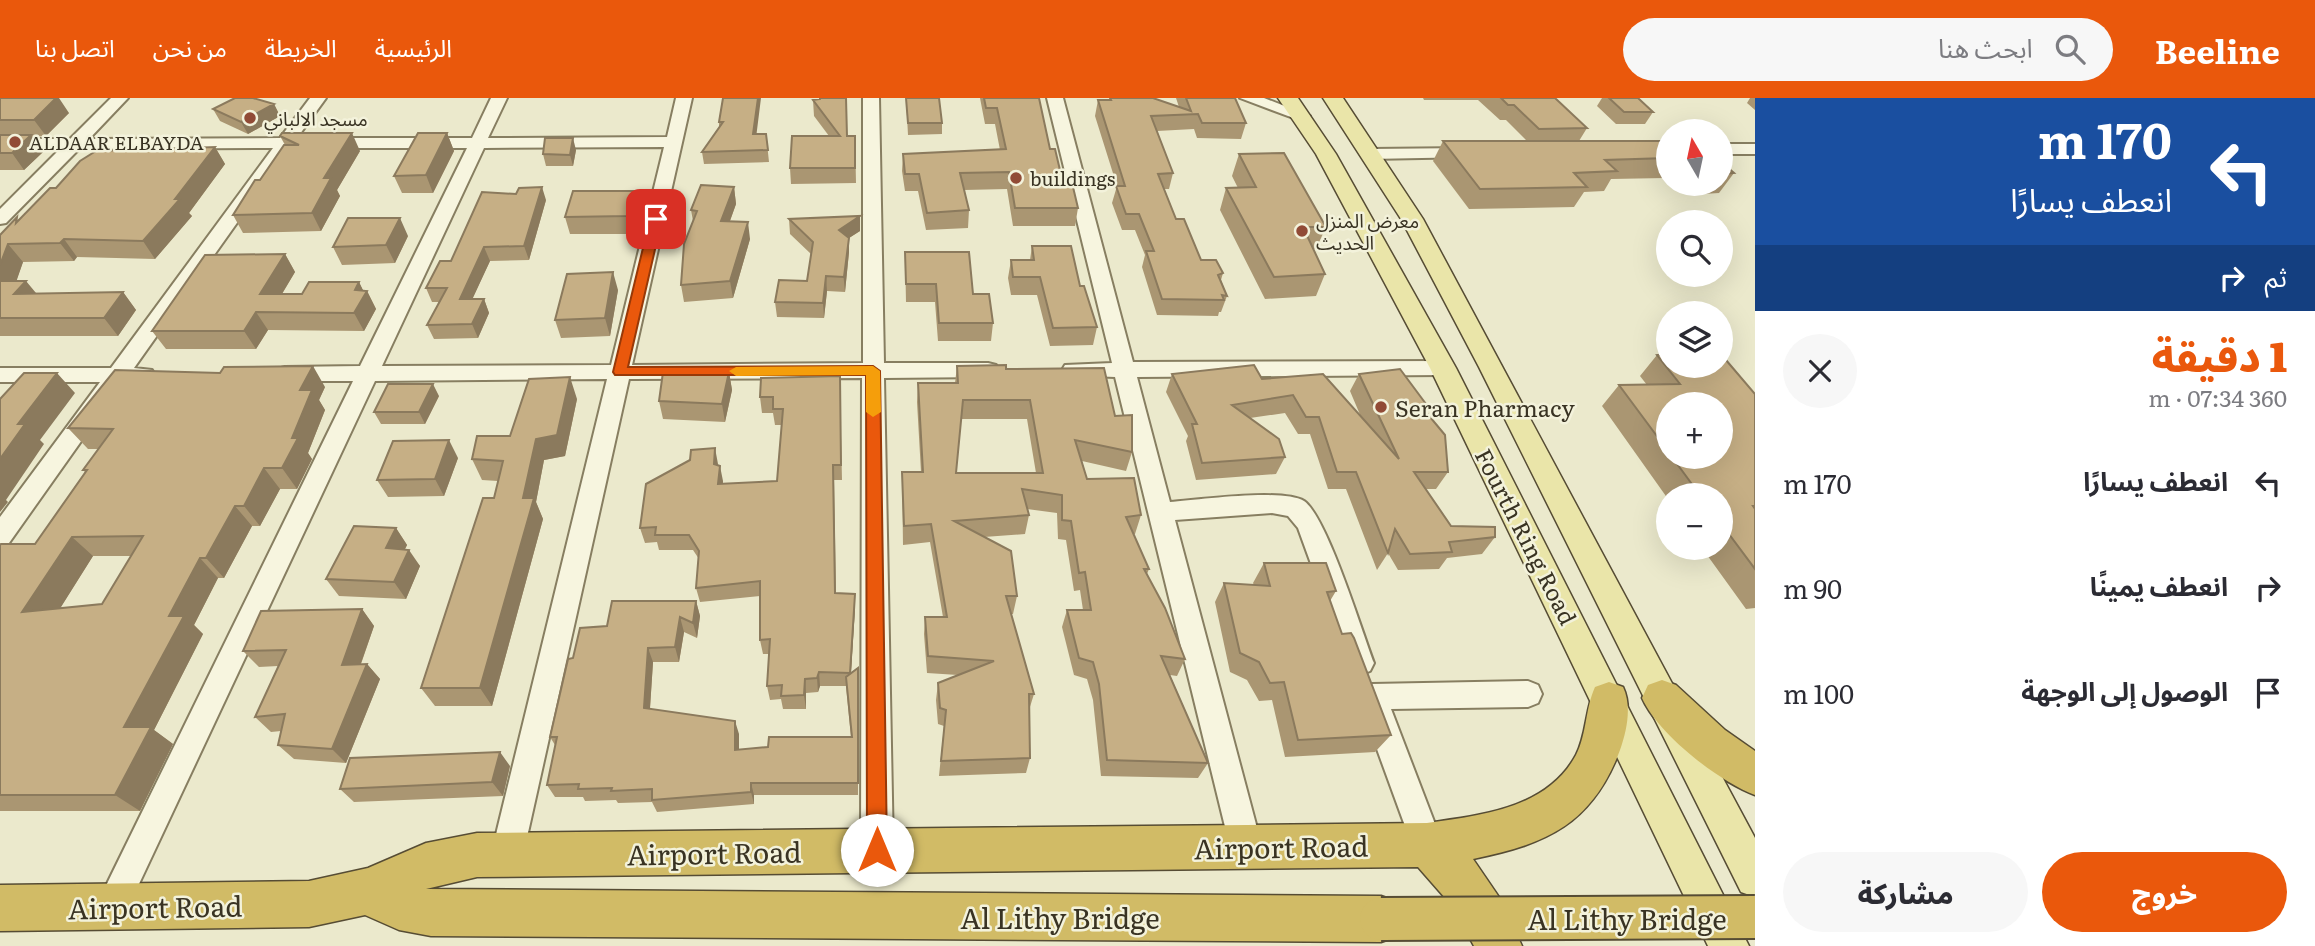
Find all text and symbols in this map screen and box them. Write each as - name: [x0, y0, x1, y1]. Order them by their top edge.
- search box: [1623, 18, 2113, 81]
- text: Beeline: [2155, 25, 2280, 74]
- text: ابحث هنا: [1938, 27, 2033, 66]
- text: اتصل بنا: [35, 29, 115, 64]
- text: من نحن: [153, 29, 227, 64]
- text: الخريطة: [265, 29, 337, 64]
- text: الرئيسية: [375, 29, 452, 64]
- icon: search: [2051, 30, 2089, 68]
- text: 170 m: [2038, 101, 2172, 174]
- place label: مسجد الالباني: [264, 104, 368, 134]
- marker: مسجد الالباني: [242, 110, 258, 126]
- north arrow: [1656, 119, 1732, 196]
- map controls: [1656, 119, 1733, 560]
- icon: left: [2196, 126, 2287, 217]
- place label: ALDAAR ELBAYDA: [29, 128, 204, 156]
- marker: ALDAAR ELBAYDA: [7, 134, 23, 150]
- place label: buildings: [1030, 164, 1116, 192]
- marker: buildings: [1008, 170, 1024, 186]
- text: انعطف يسارًا: [2010, 174, 2172, 222]
- pin: [626, 189, 686, 249]
- icon: arrive: [637, 200, 675, 238]
- place label: معرض المنزل الحديث: [1316, 206, 1419, 256]
- button: search: [1656, 210, 1733, 287]
- marker: معرض المنزل الحديث: [1294, 223, 1310, 239]
- text: ثم: [2265, 256, 2287, 295]
- icon: right: [2213, 259, 2251, 297]
- button: layers: [1656, 301, 1733, 378]
- text: 1 دقيقة: [2151, 323, 2287, 385]
- button: close: [1783, 334, 1857, 408]
- text: 360 m · 07:34: [2148, 380, 2287, 414]
- place label: Seran Pharmacy: [1395, 390, 1575, 424]
- button: +: [1656, 392, 1733, 469]
- marker: Seran Pharmacy: [1373, 399, 1389, 415]
- street label: Fourth Ring Road: [1468, 442, 1586, 630]
- text: انعطف يسارًا: [2083, 460, 2228, 499]
- text: 170 m: [1783, 463, 1851, 502]
- icon: left: [2249, 464, 2287, 502]
- button: −: [1656, 483, 1733, 560]
- text: انعطف يمينًا: [2090, 565, 2228, 604]
- text: 90 m: [1783, 568, 1842, 607]
- icon: right: [2249, 569, 2287, 607]
- text: الوصول إلى الوجهة: [2021, 670, 2228, 709]
- text: 100 m: [1783, 673, 1854, 712]
- icon: arrive: [2249, 674, 2287, 712]
- position arrow: [840, 813, 914, 887]
- street label: Airport Road: [1193, 823, 1369, 869]
- street label: Airport Road: [626, 829, 802, 875]
- button: مشاركة: [1783, 852, 2028, 932]
- button: خروج: [2042, 852, 2287, 932]
- street label: Airport Road: [67, 883, 243, 929]
- street label: Al Lithy Bridge: [960, 896, 1160, 938]
- street label: Al Lithy Bridge: [1527, 897, 1727, 939]

